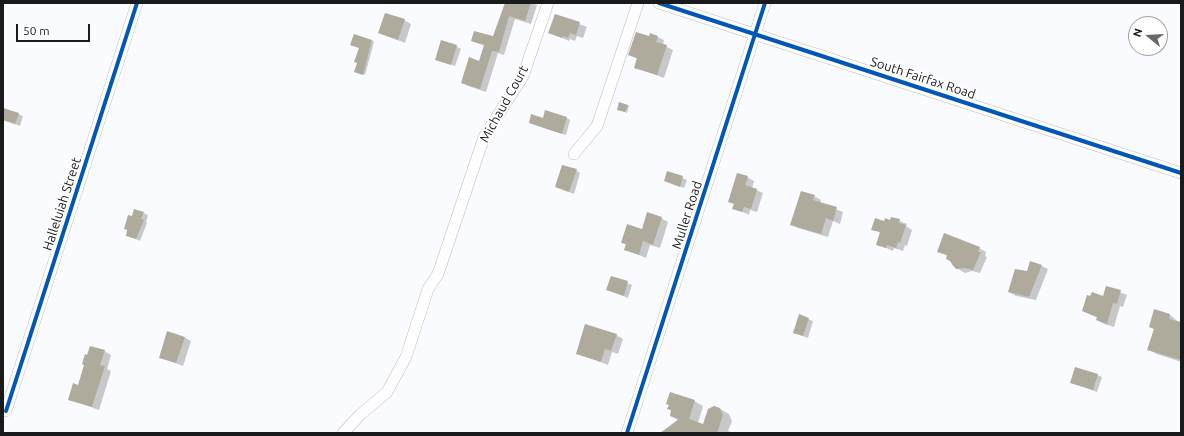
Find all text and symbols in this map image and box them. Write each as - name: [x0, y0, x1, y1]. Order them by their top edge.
- scale bar: [18, 16, 92, 42]
- north arrow: [1128, 16, 1168, 56]
- text: 50 m: [23, 24, 50, 37]
- text: N: [1131, 27, 1145, 38]
- street label: South Fairfax Road: [868, 54, 978, 102]
- street label: Michaud Court: [476, 63, 532, 145]
- street label: Halleluiah Street: [40, 155, 84, 253]
- street label: Muller Road: [669, 179, 705, 251]

